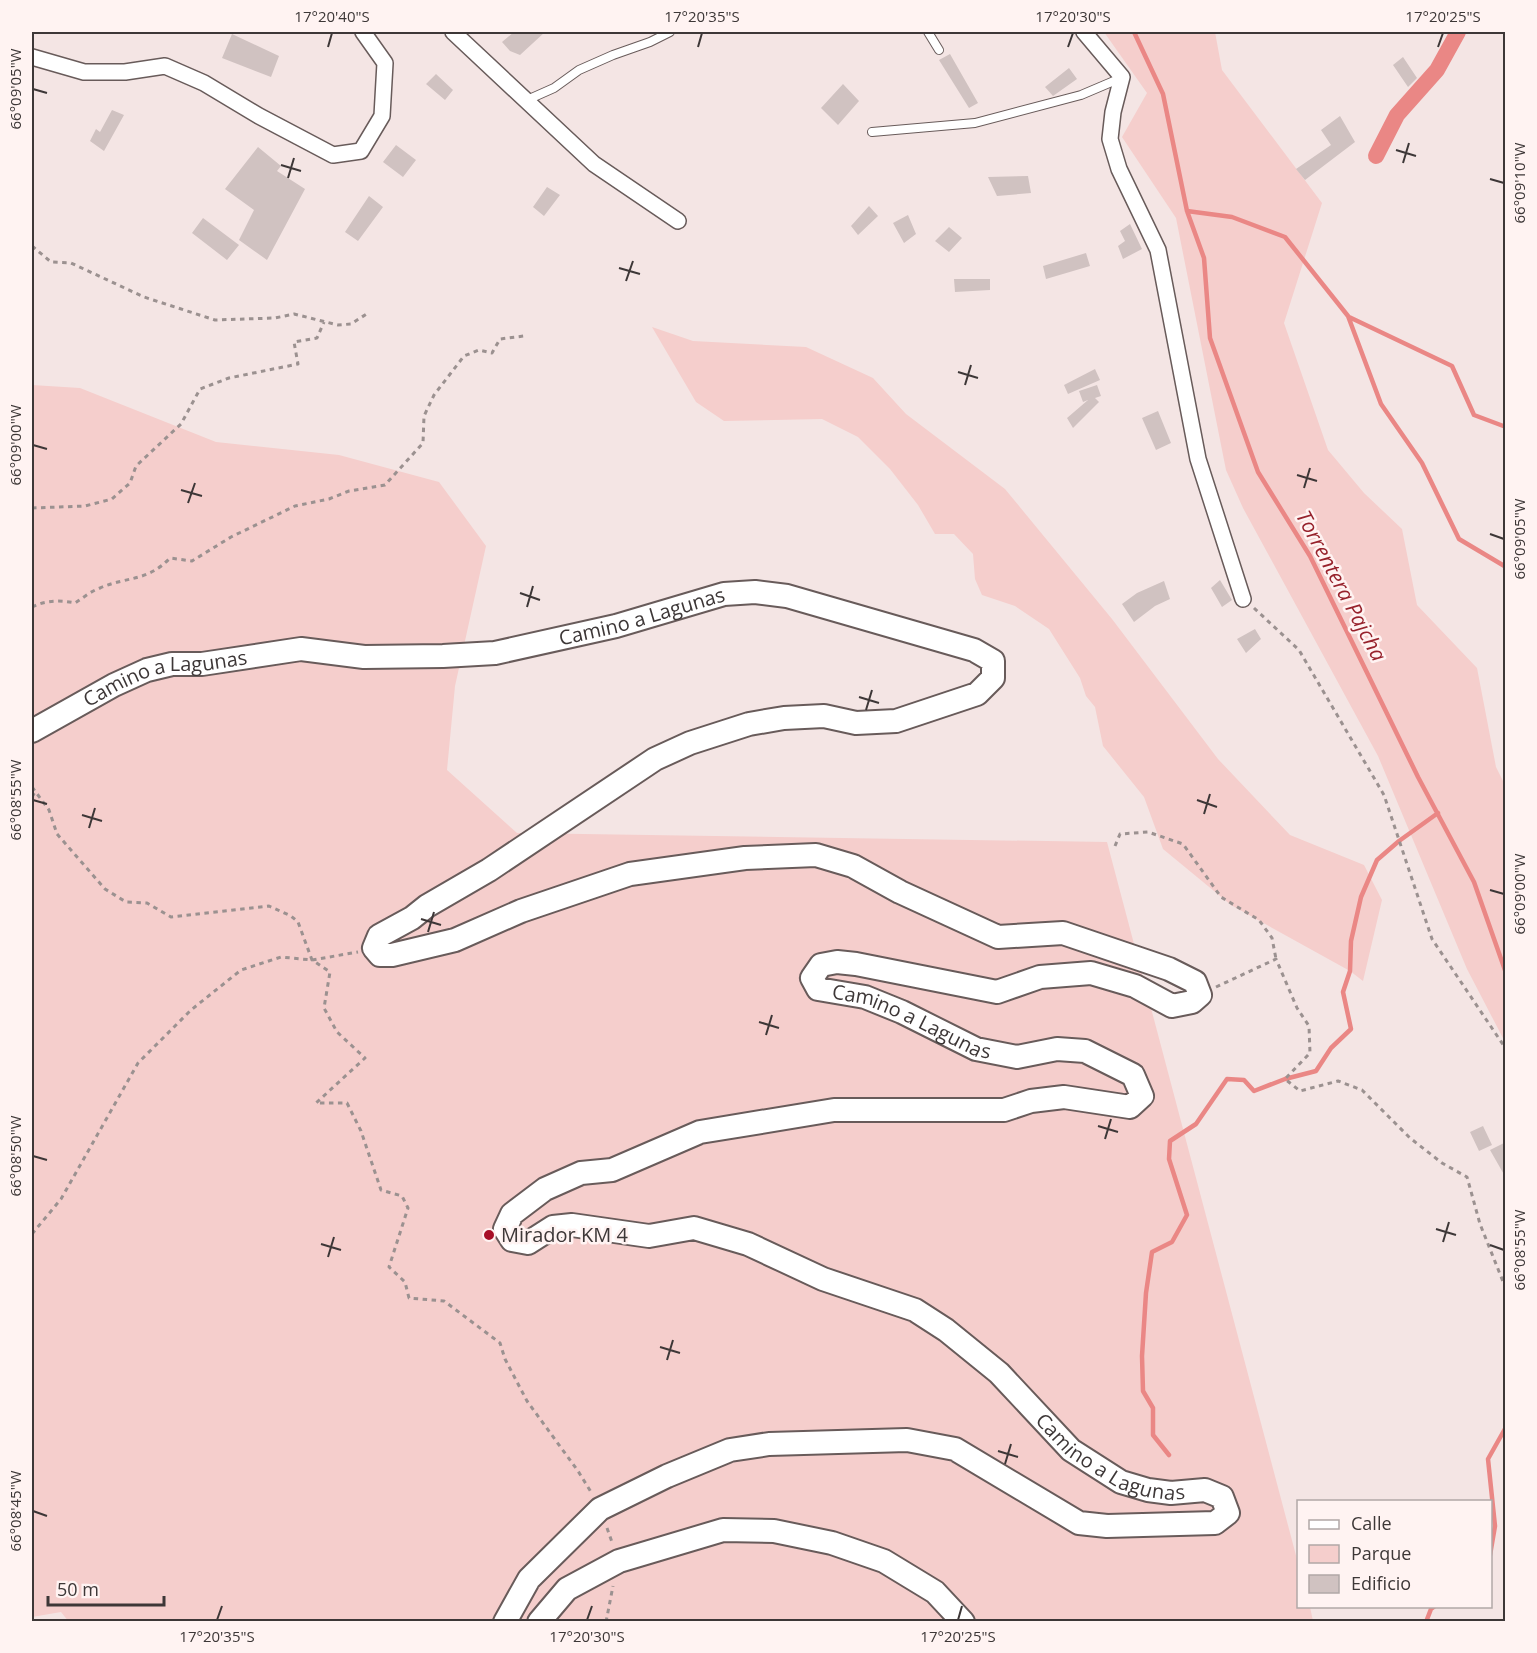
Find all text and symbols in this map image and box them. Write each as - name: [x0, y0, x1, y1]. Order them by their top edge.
- text: 17°20'40"S: [294, 6, 370, 26]
- text: 17°20'35"S: [664, 6, 740, 26]
- text: 17°20'30"S: [1035, 6, 1111, 26]
- text: 17°20'25"S: [1405, 6, 1481, 26]
- text: 66°09'05"W: [5, 48, 25, 130]
- text: 66°09'10"W: [1509, 142, 1529, 224]
- text: 66°09'00"W: [5, 404, 25, 486]
- text: 66°09'05"W: [1509, 498, 1529, 580]
- water label: Torrentera Pajcha: [1290, 505, 1394, 666]
- street label: Camino a Lagunas: [556, 581, 728, 651]
- street label: Camino a Lagunas: [78, 643, 249, 713]
- text: 66°08'55"W: [5, 759, 25, 841]
- text: 66°09'00"W: [1509, 853, 1529, 935]
- street label: Camino a Lagunas: [830, 978, 993, 1065]
- text: 66°08'50"W: [5, 1115, 25, 1197]
- text: 66°08'55"W: [1509, 1209, 1529, 1291]
- place label: Mirador KM 4: [501, 1221, 628, 1248]
- marker: Mirador KM 4: [482, 1228, 496, 1242]
- street label: Camino a Lagunas: [1030, 1407, 1186, 1506]
- text: 66°08'45"W: [5, 1470, 25, 1552]
- legend: [1297, 1500, 1492, 1608]
- text: Calle: [1351, 1511, 1392, 1535]
- text: Parque: [1351, 1541, 1411, 1565]
- scale bar: [48, 1569, 164, 1607]
- text: Edificio: [1351, 1571, 1411, 1595]
- text: 50 m: [57, 1577, 99, 1601]
- text: 17°20'35"S: [179, 1626, 255, 1646]
- text: 17°20'30"S: [549, 1626, 625, 1646]
- text: 17°20'25"S: [920, 1626, 996, 1646]

